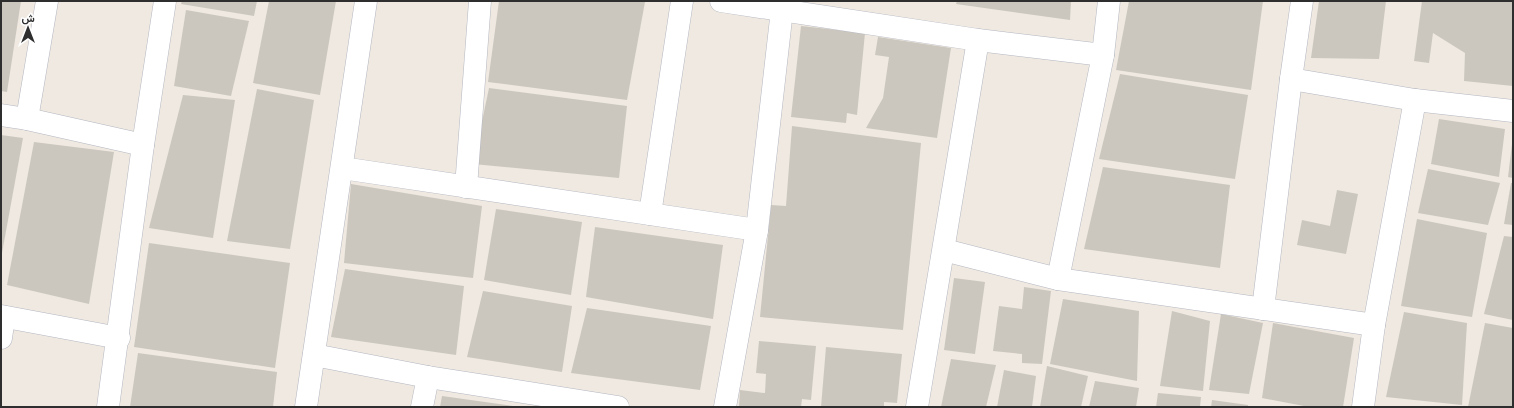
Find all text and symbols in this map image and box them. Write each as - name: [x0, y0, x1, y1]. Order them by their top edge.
- north arrow: [8, 8, 48, 48]
- text: ش: [21, 10, 35, 26]

